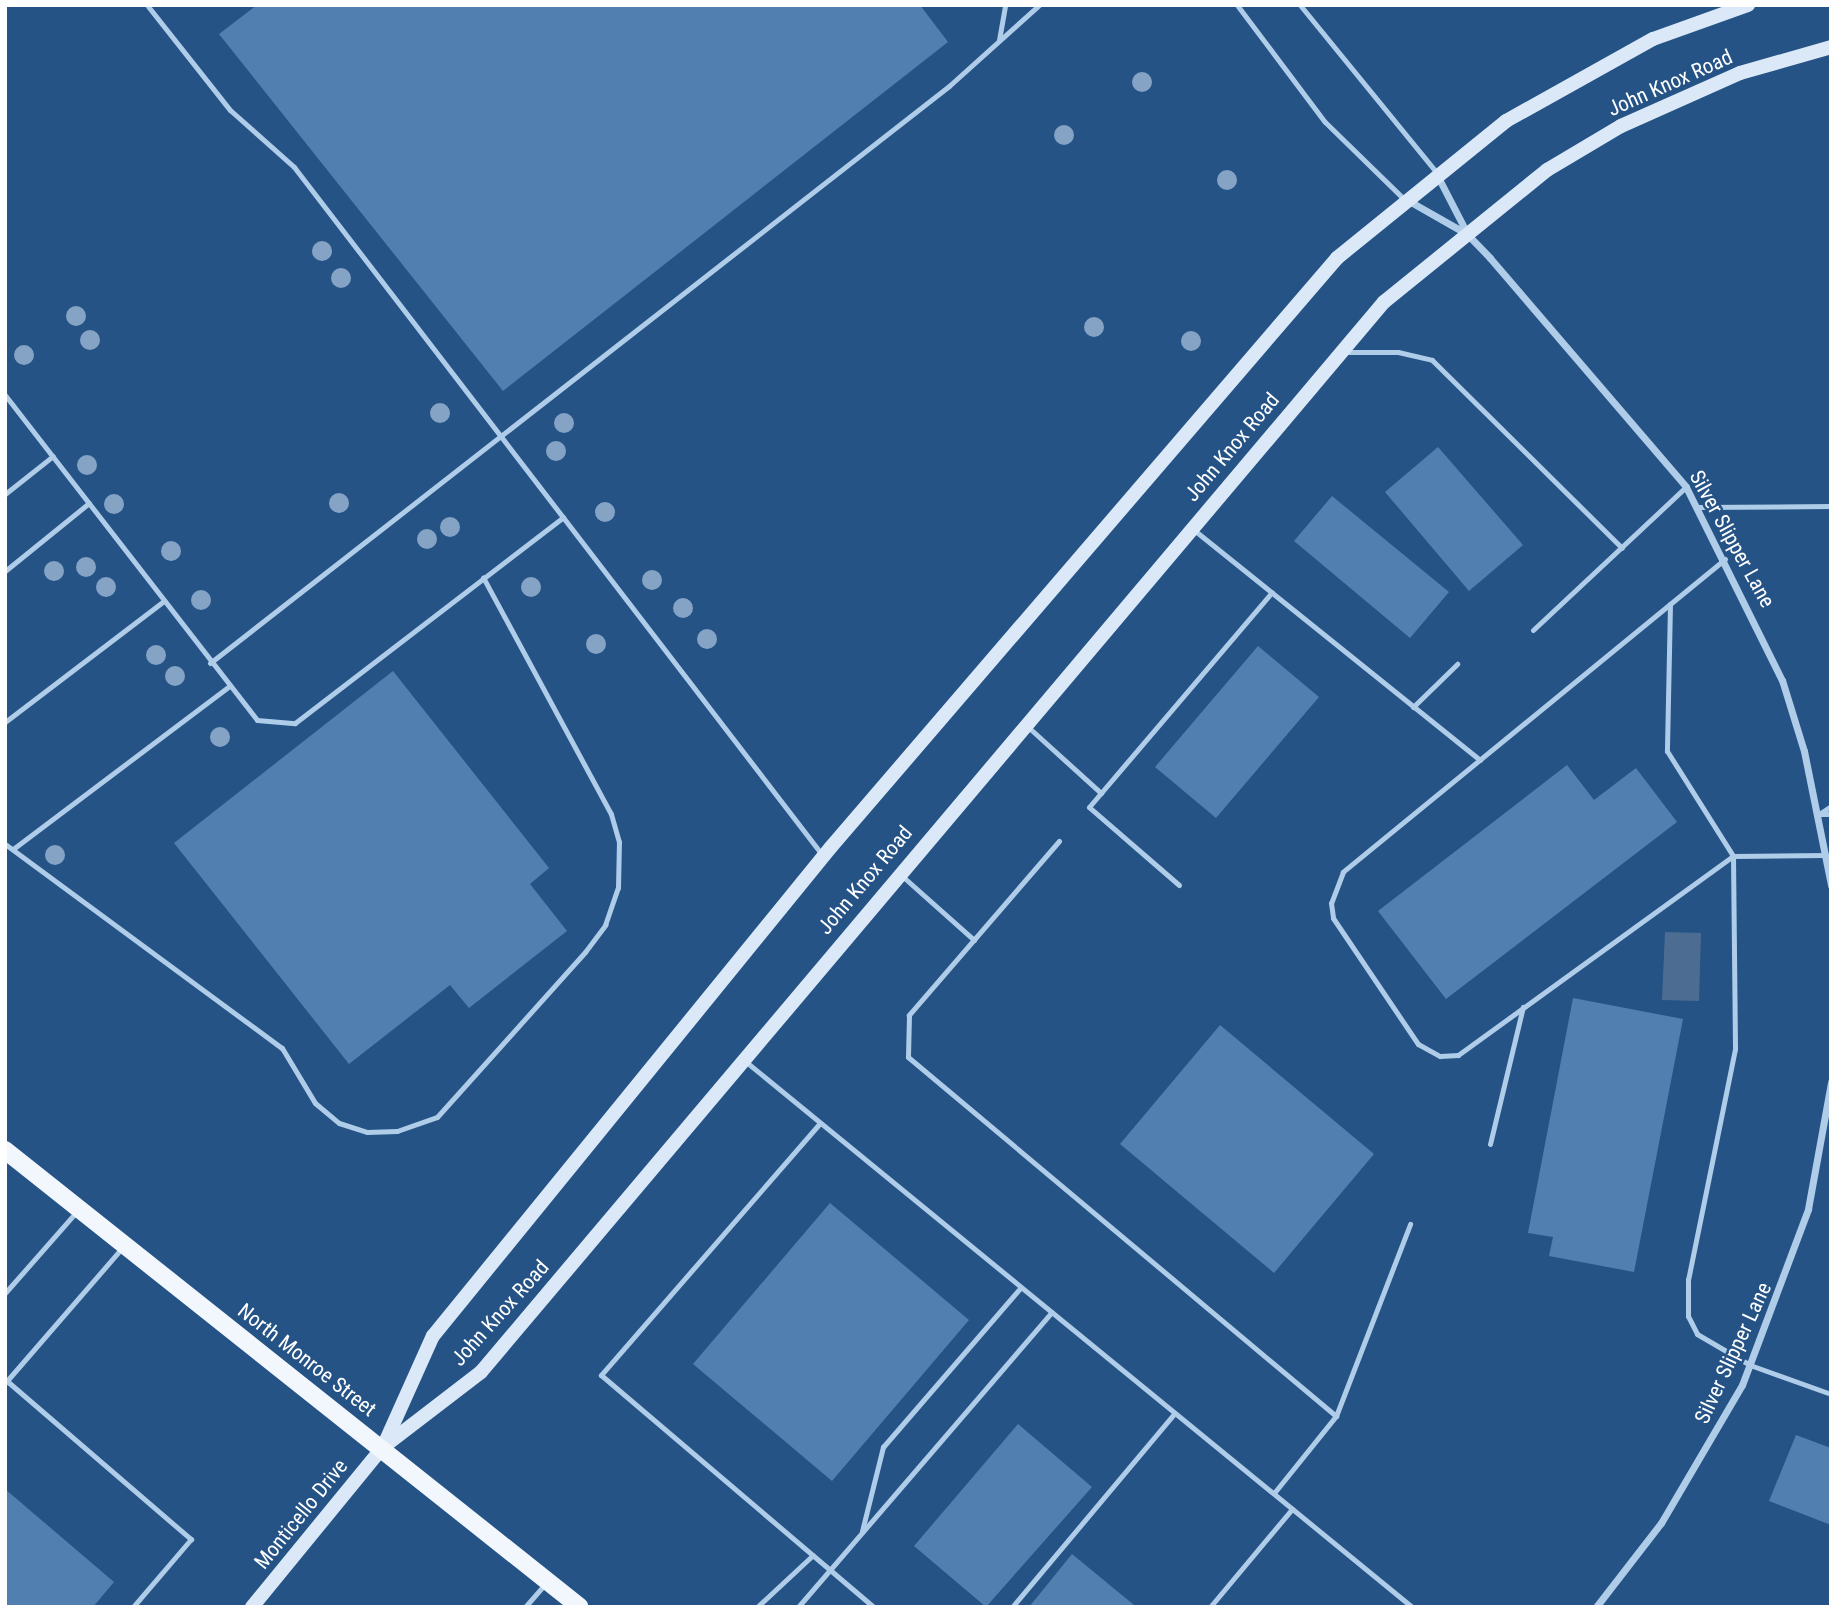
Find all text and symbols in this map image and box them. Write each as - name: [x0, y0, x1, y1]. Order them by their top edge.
- street label: John Knox Road: [1604, 44, 1736, 122]
- street label: John Knox Road: [1179, 388, 1285, 506]
- street label: Silver Slipper Lane: [1684, 466, 1780, 612]
- street label: John Knox Road: [812, 821, 918, 939]
- street label: John Knox Road: [446, 1255, 554, 1371]
- street label: Silver Slipper Lane: [1689, 1278, 1777, 1428]
- street label: North Monroe Street: [233, 1298, 381, 1422]
- street label: Monticello Drive: [249, 1454, 353, 1574]

